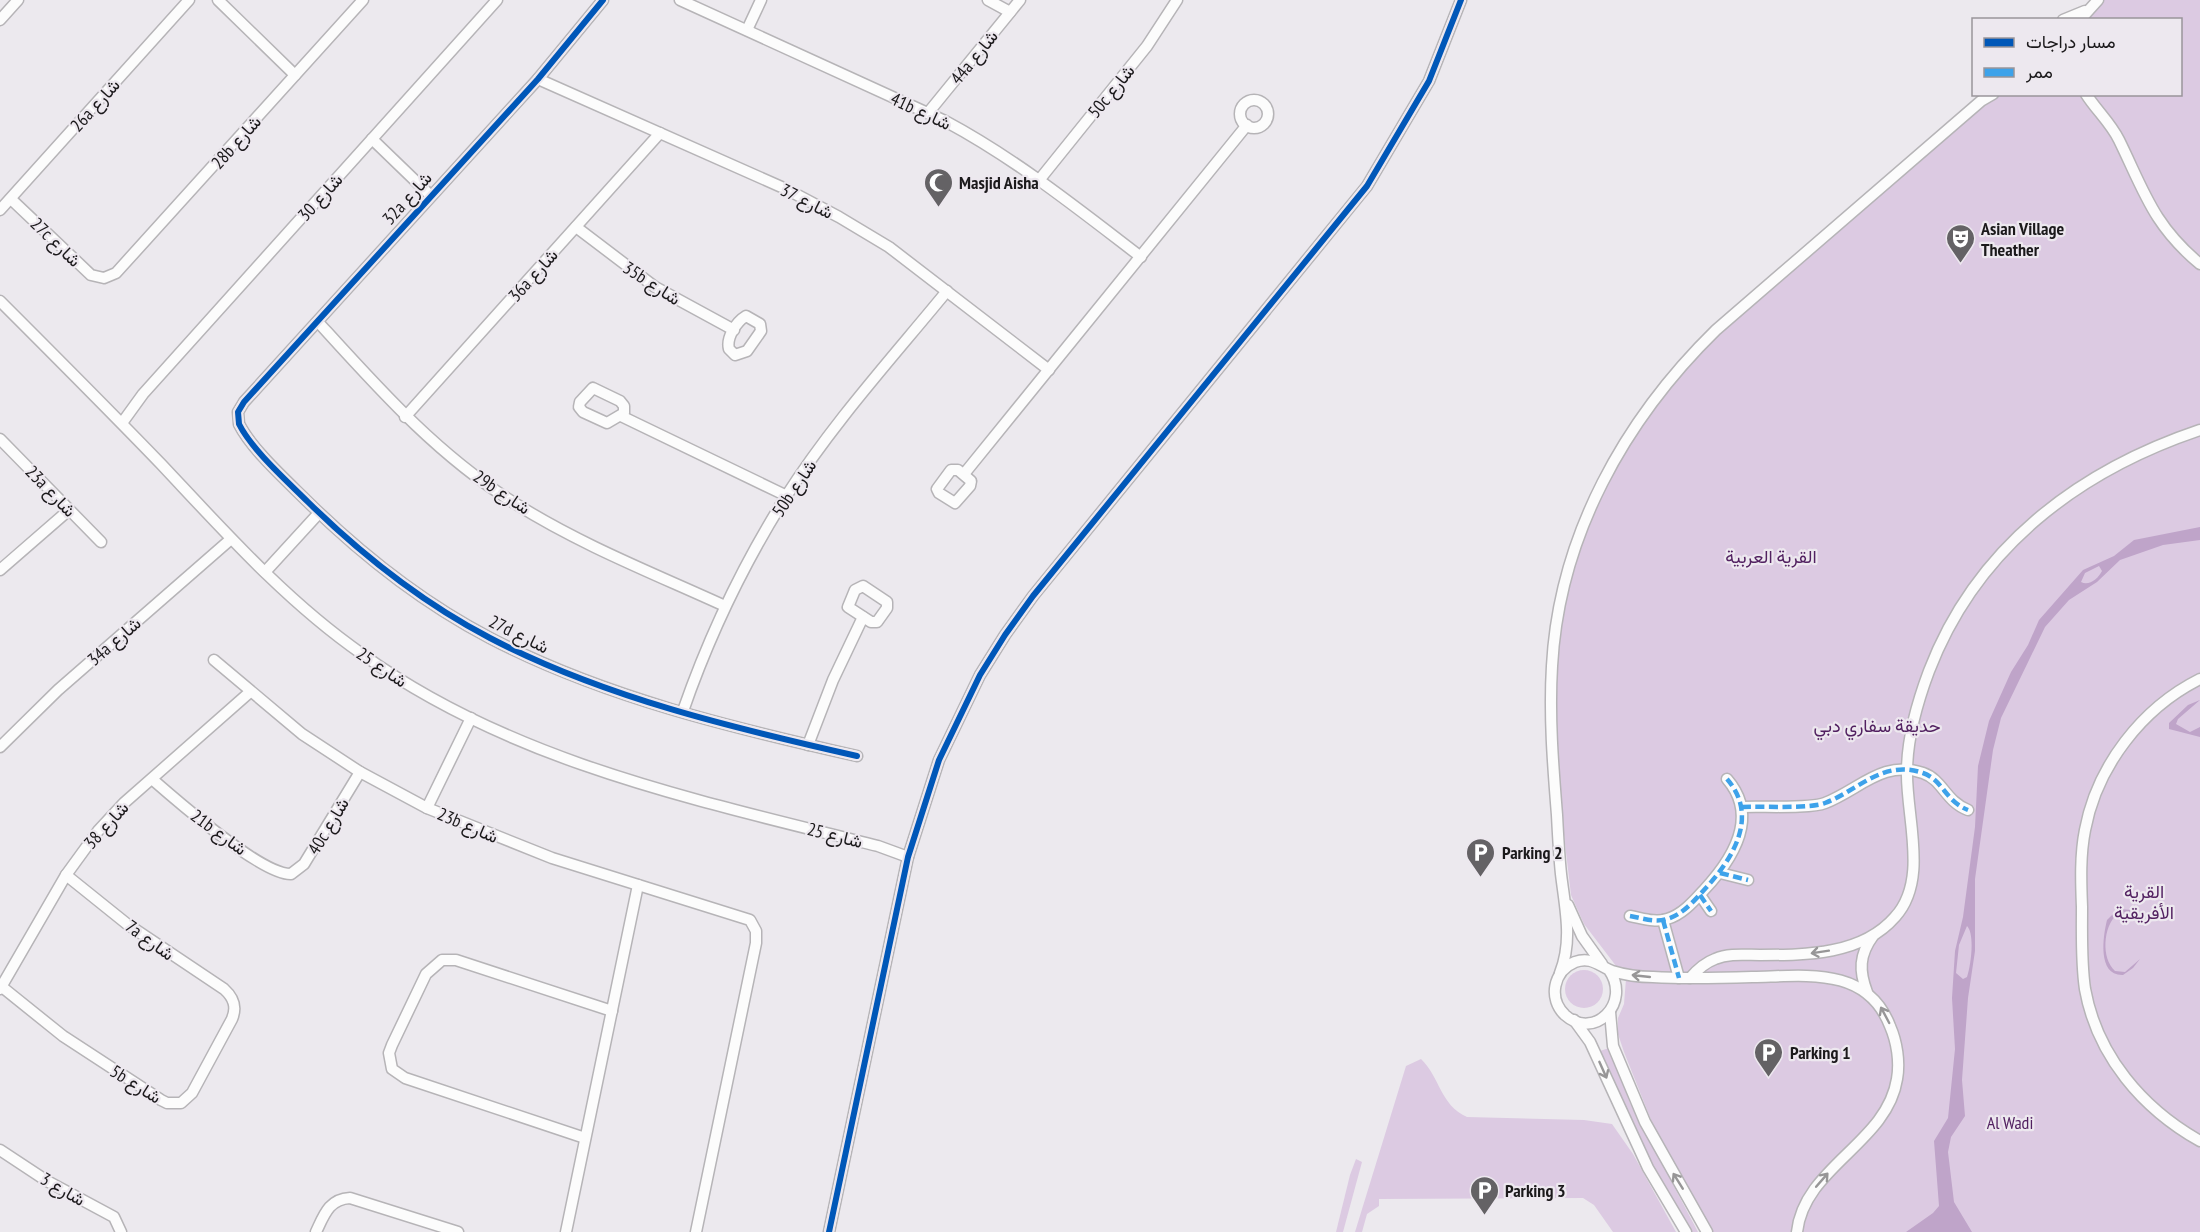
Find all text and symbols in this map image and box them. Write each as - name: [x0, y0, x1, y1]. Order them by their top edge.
- legend: [1972, 18, 2182, 96]
- street label: 44a شارع: [945, 25, 1004, 90]
- text: مسار دراجات: [2026, 30, 2116, 53]
- street label: 50c شارع: [1082, 60, 1140, 123]
- text: ممر: [2025, 60, 2053, 83]
- street label: 26a شارع: [65, 74, 126, 137]
- street label: 41b شارع: [887, 87, 955, 136]
- street label: 28b شارع: [206, 111, 267, 174]
- mosque icon: Masjid Aisha: [922, 166, 954, 208]
- street label: 32a شارع: [377, 167, 438, 230]
- street label: شارع 30: [293, 168, 348, 226]
- place label: Masjid Aisha: [959, 171, 1039, 194]
- street label: شارع 37: [776, 178, 837, 225]
- street label: 27c شارع: [25, 212, 86, 273]
- place label: Asian Village Theather: [1980, 217, 2064, 261]
- theatre icon: Asian Village Theather: [1944, 222, 1976, 264]
- street label: 36a شارع: [503, 244, 564, 307]
- street label: 35b شارع: [618, 256, 685, 311]
- street label: 50b شارع: [767, 455, 822, 522]
- street label: 23a شارع: [20, 460, 81, 522]
- street label: 29b شارع: [468, 465, 535, 520]
- park label: القرية العربية: [1725, 545, 1817, 568]
- street label: 27d شارع: [485, 610, 553, 659]
- street label: 34a شارع: [83, 612, 146, 671]
- street label: شارع 25: [352, 642, 412, 693]
- park label: حديقة سفاري دبي: [1813, 714, 1941, 741]
- street label: 40c شارع: [302, 793, 355, 859]
- street label: شارع 38: [79, 796, 134, 854]
- street label: 23b شارع: [434, 802, 502, 849]
- street label: 21b شارع: [186, 804, 252, 861]
- street label: شارع 25: [805, 817, 865, 854]
- parking icon: Parking 2: [1465, 836, 1497, 878]
- place label: Parking 2: [1502, 841, 1563, 864]
- park label: القرية الأفريقية: [2114, 880, 2174, 924]
- street label: 7a شارع: [120, 915, 179, 966]
- one-way arrow: [1811, 947, 1831, 958]
- one-way arrow: [1632, 970, 1652, 981]
- one-way arrow: [1879, 1006, 1890, 1024]
- parking icon: Parking 1: [1753, 1036, 1785, 1078]
- place label: Parking 1: [1790, 1041, 1851, 1064]
- street label: 5b شارع: [106, 1059, 166, 1109]
- one-way arrow: [1598, 1061, 1609, 1079]
- park label: Al Wadi: [1987, 1111, 2033, 1134]
- street label: شارع 3: [36, 1167, 90, 1212]
- one-way arrow: [1672, 1173, 1684, 1190]
- one-way arrow: [1815, 1173, 1829, 1188]
- parking icon: Parking 3: [1468, 1174, 1500, 1216]
- place label: Parking 3: [1505, 1179, 1566, 1202]

